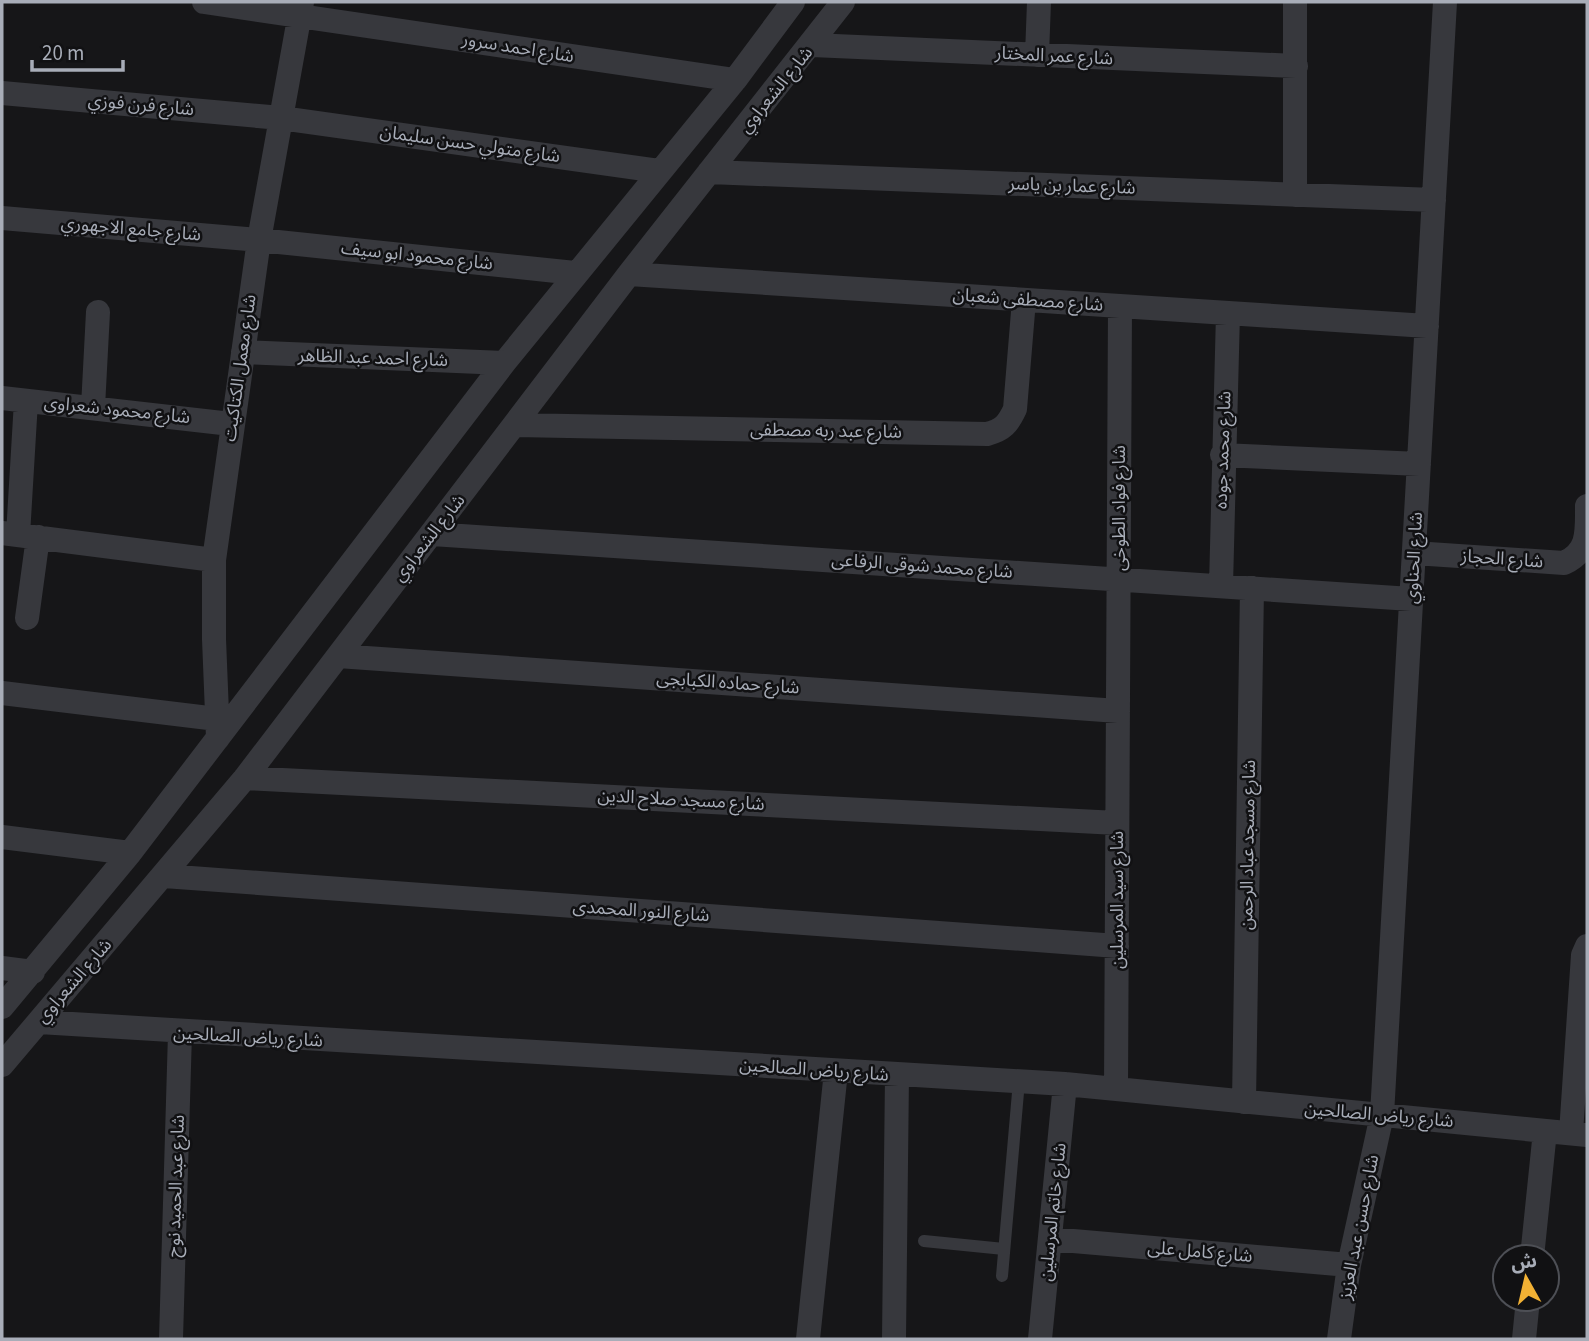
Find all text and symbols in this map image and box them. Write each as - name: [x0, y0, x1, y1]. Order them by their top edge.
- street label: شارع احمد سرور: [459, 27, 576, 70]
- scale bar: [32, 28, 122, 72]
- text: 20 m: [42, 38, 84, 68]
- street label: شارع عمر المختار: [993, 40, 1114, 73]
- street label: شارع الشعراوي: [733, 41, 820, 139]
- street label: شارع فرن فوزي: [87, 88, 195, 123]
- street label: شارع متولي حسن سليمان: [378, 119, 562, 170]
- street label: شارع عمار بن ياسر: [1007, 171, 1136, 202]
- street label: شارع جامع الاجهوري: [60, 210, 202, 249]
- street label: شارع محمود ابو سيف: [340, 236, 494, 277]
- street label: شارع مصطفى شعبان: [952, 282, 1104, 319]
- street label: شارع معمل الكتاكيت: [217, 293, 264, 443]
- street label: شارع احمد عبد الظاهر: [297, 343, 448, 374]
- street label: شارع محمود شعراوى: [43, 390, 191, 431]
- street label: شارع محمد جوده: [1208, 391, 1239, 510]
- street label: شارع عبد ربه مصطفى: [750, 417, 902, 446]
- street label: شارع فواد الطوخى: [1107, 445, 1133, 571]
- street label: شارع الشعراوي: [387, 489, 472, 588]
- street label: شارع الحناوي: [1399, 511, 1430, 605]
- street label: شارع الحجاز: [1459, 544, 1544, 575]
- street label: شارع محمد شوقى الرفاعى: [830, 547, 1014, 586]
- street label: شارع حماده الكبابجى: [655, 666, 800, 701]
- street label: شارع مسجد عباد الرحمن: [1234, 760, 1263, 930]
- street label: شارع مسجد صلاح الدين: [597, 783, 765, 818]
- street label: شارع سيد المرسلين: [1105, 831, 1131, 969]
- street label: شارع النور المحمدى: [572, 894, 710, 929]
- street label: شارع الشعراوي: [30, 933, 119, 1029]
- street label: شارع رياض الصالحين: [173, 1021, 323, 1054]
- street label: شارع رياض الصالحين: [738, 1052, 890, 1089]
- street label: شارع رياض الصالحين: [1303, 1096, 1455, 1135]
- street label: شارع عبد الحميد نوح: [161, 1114, 192, 1258]
- street label: شارع خاتم المرسلين: [1033, 1142, 1074, 1283]
- street label: شارع حسن عبد العزيز: [1332, 1152, 1386, 1303]
- street label: شارع كامل على: [1146, 1235, 1254, 1270]
- north arrow: [1491, 1243, 1561, 1313]
- text: ش: [1509, 1247, 1539, 1278]

